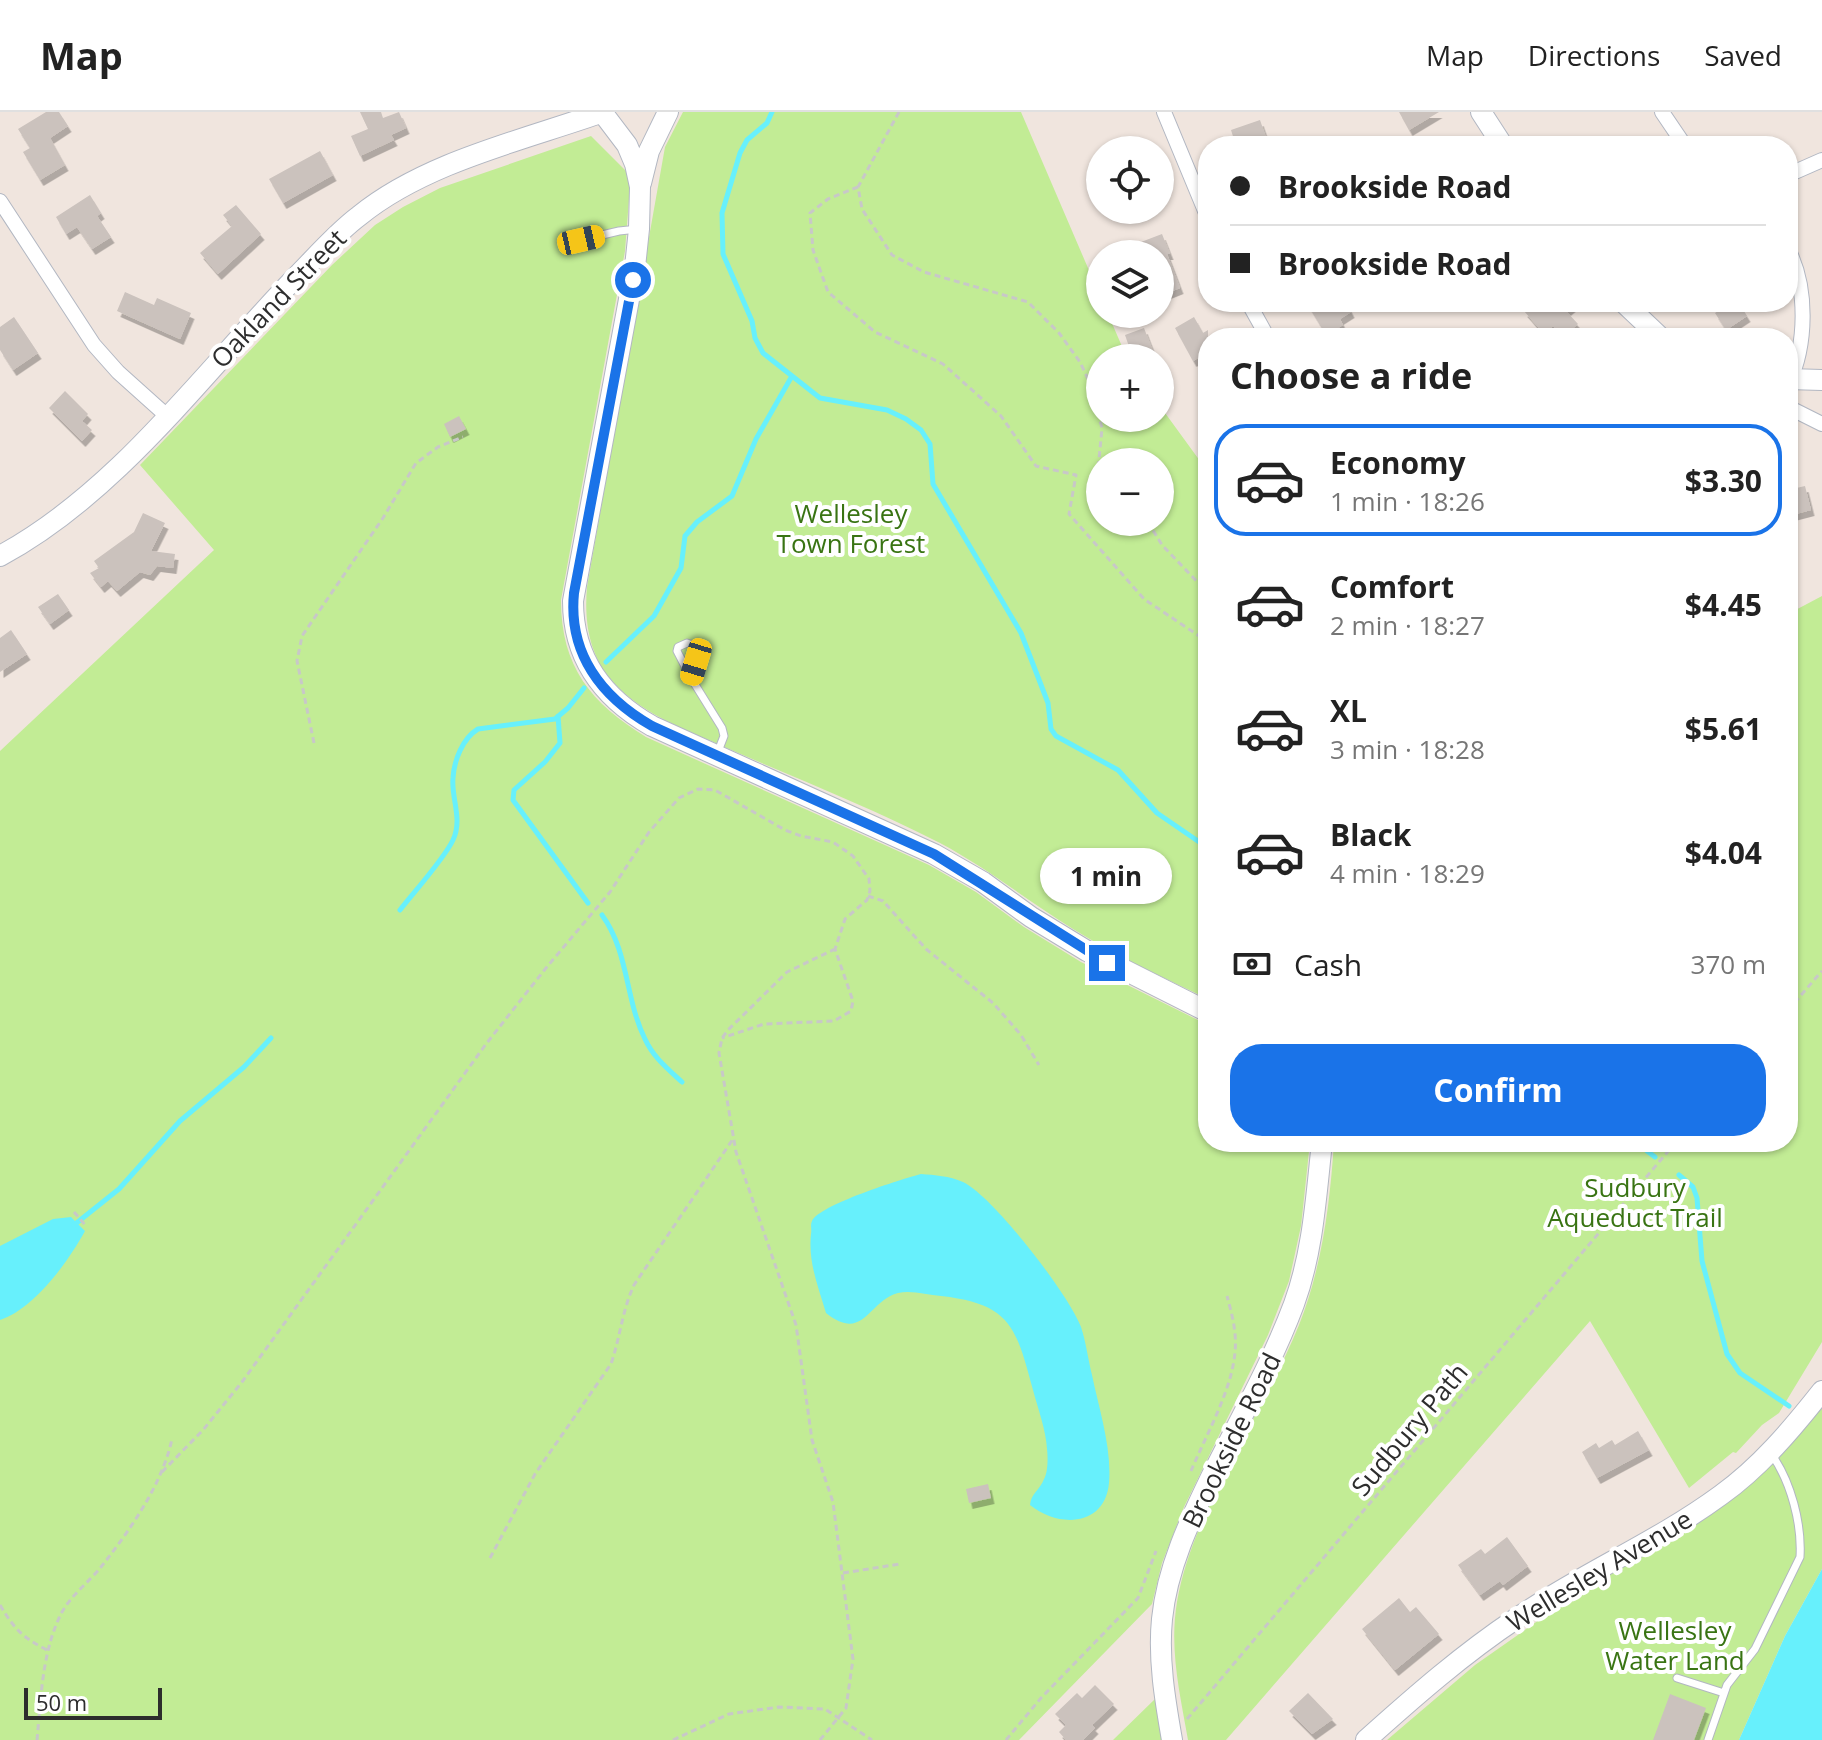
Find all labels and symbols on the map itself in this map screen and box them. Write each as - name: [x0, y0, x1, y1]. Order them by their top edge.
- street label: Oakland Street: [202, 221, 354, 375]
- car: [555, 223, 607, 257]
- route start: [615, 262, 651, 298]
- park label: Wellesley Town Forest: [777, 495, 925, 561]
- car: [678, 636, 714, 688]
- callout: 1 min: [1041, 847, 1173, 903]
- route end: [1089, 945, 1125, 981]
- park label: Sudbury Aqueduct Trail: [1547, 1169, 1723, 1235]
- street label: Brookside Road: [1173, 1346, 1289, 1534]
- street label: Sudbury Path: [1343, 1355, 1475, 1503]
- street label: Wellesley Avenue: [1500, 1500, 1698, 1640]
- park label: Wellesley Water Land: [1605, 1612, 1745, 1678]
- scale bar: [24, 1684, 162, 1720]

